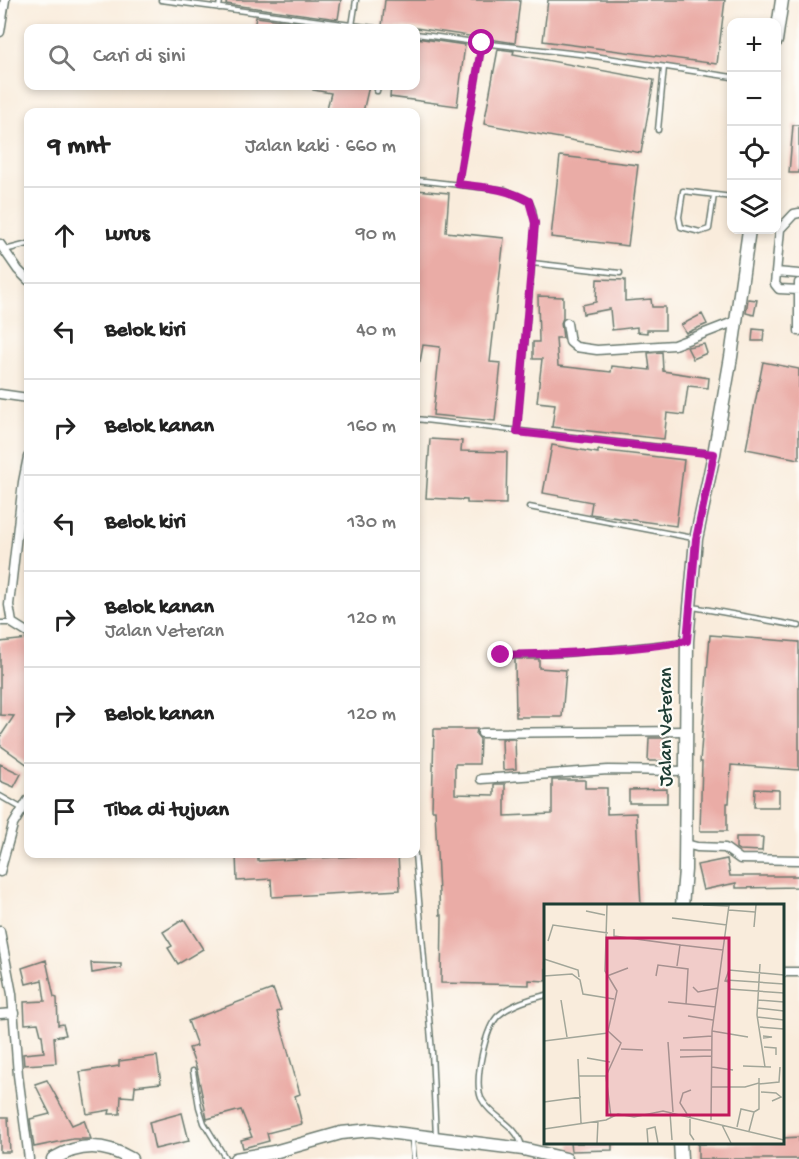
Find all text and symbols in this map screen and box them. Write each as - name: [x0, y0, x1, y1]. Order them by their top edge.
- map controls: [727, 18, 781, 234]
- button: +: [727, 18, 781, 72]
- search box: [24, 24, 420, 90]
- route start: [468, 29, 494, 55]
- icon: search: [45, 41, 78, 74]
- text: Cari di sini: [93, 44, 186, 70]
- button: −: [727, 72, 781, 126]
- button: locate: [727, 126, 781, 180]
- text: 9 mnt: [48, 132, 109, 163]
- text: Jalan kaki · 660 m: [245, 136, 396, 159]
- button: layers: [727, 180, 781, 234]
- icon: ahead: [48, 219, 81, 252]
- text: Lurus: [105, 222, 150, 248]
- text: 90 m: [356, 224, 396, 247]
- icon: left: [48, 315, 81, 348]
- text: Belok kiri: [105, 318, 186, 344]
- text: 40 m: [356, 320, 396, 343]
- icon: right: [48, 411, 81, 444]
- text: Belok kanan: [105, 414, 214, 440]
- text: 160 m: [347, 416, 396, 439]
- icon: left: [48, 507, 81, 540]
- text: Belok kiri: [105, 510, 186, 536]
- text: 130 m: [347, 512, 396, 535]
- text: Belok kanan: [105, 595, 214, 621]
- icon: right: [48, 603, 81, 636]
- text: 120 m: [348, 608, 396, 631]
- text: Jalan Veteran: [105, 621, 224, 644]
- route end: [487, 641, 513, 667]
- street label: Jalan Veteran: [656, 667, 679, 787]
- icon: right: [48, 699, 81, 732]
- text: Belok kanan: [105, 702, 214, 728]
- text: 120 m: [348, 704, 396, 727]
- icon: arrive: [48, 795, 81, 828]
- text: Tiba di tujuan: [105, 798, 229, 824]
- inset map: [544, 904, 784, 1144]

